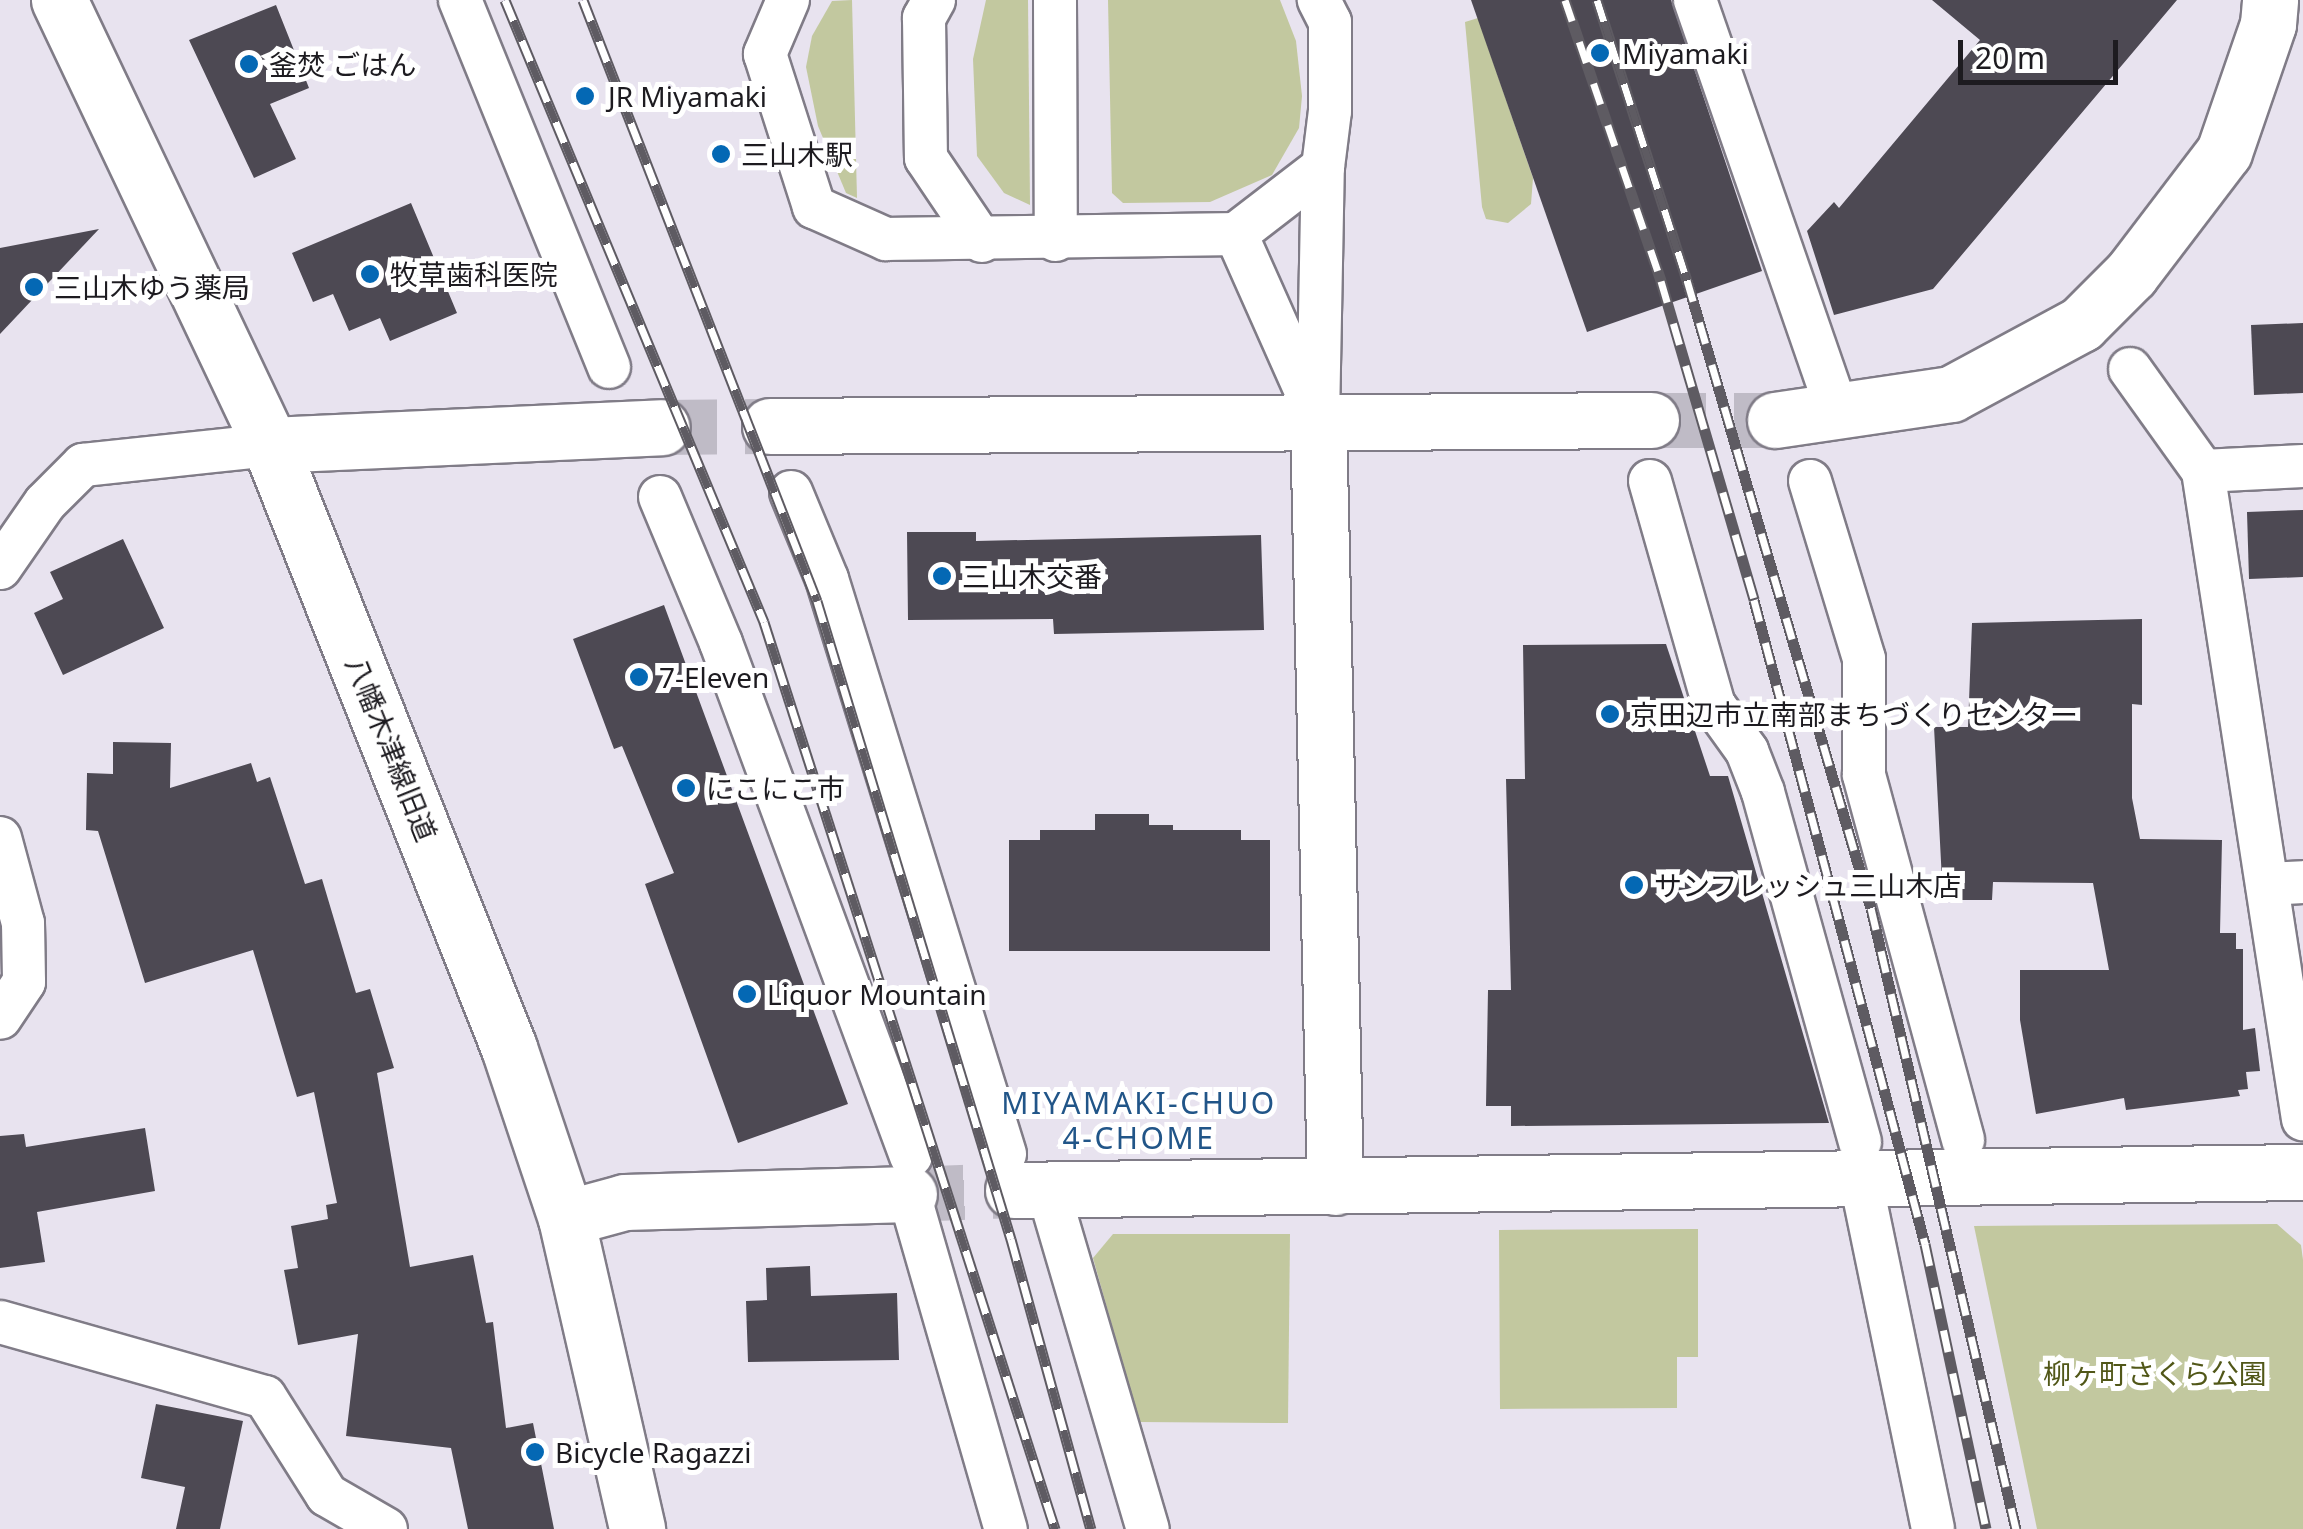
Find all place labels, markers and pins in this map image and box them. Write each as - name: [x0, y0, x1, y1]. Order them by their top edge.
- place label: Miyamaki: [1622, 36, 1749, 70]
- marker: Miyamaki: [1587, 40, 1613, 66]
- place label: 釜焚 ごはん: [269, 47, 416, 81]
- marker: 釜焚 ごはん: [238, 53, 260, 75]
- place label: JR Miyamaki: [608, 79, 767, 113]
- marker: JR Miyamaki: [572, 83, 598, 109]
- place label: 三山木駅: [741, 137, 853, 171]
- marker: 三山木駅: [710, 143, 732, 165]
- place label: 牧草歯科医院: [390, 257, 558, 291]
- marker: 牧草歯科医院: [359, 263, 381, 285]
- place label: 三山木ゆう薬局: [54, 270, 250, 304]
- marker: 三山木ゆう薬局: [23, 276, 45, 298]
- place label: 三山木交番: [962, 559, 1102, 593]
- marker: 三山木交番: [931, 565, 953, 587]
- place label: 7-Eleven: [659, 660, 769, 694]
- marker: 7-Eleven: [628, 666, 650, 688]
- place label: 京田辺市立南部まちづくりセンター: [1630, 697, 2078, 731]
- marker: 京田辺市立南部まちづくりセンター: [1599, 703, 1621, 725]
- place label: にこにこ市: [706, 771, 846, 805]
- marker: にこにこ市: [675, 777, 697, 799]
- place label: サンフレッシュ三山木店: [1654, 868, 1962, 902]
- marker: サンフレッシュ三山木店: [1623, 874, 1645, 896]
- place label: Liquor Mountain: [767, 977, 986, 1011]
- marker: Liquor Mountain: [736, 983, 758, 1005]
- place label: Bicycle Ragazzi: [555, 1435, 751, 1469]
- marker: Bicycle Ragazzi: [524, 1441, 546, 1463]

